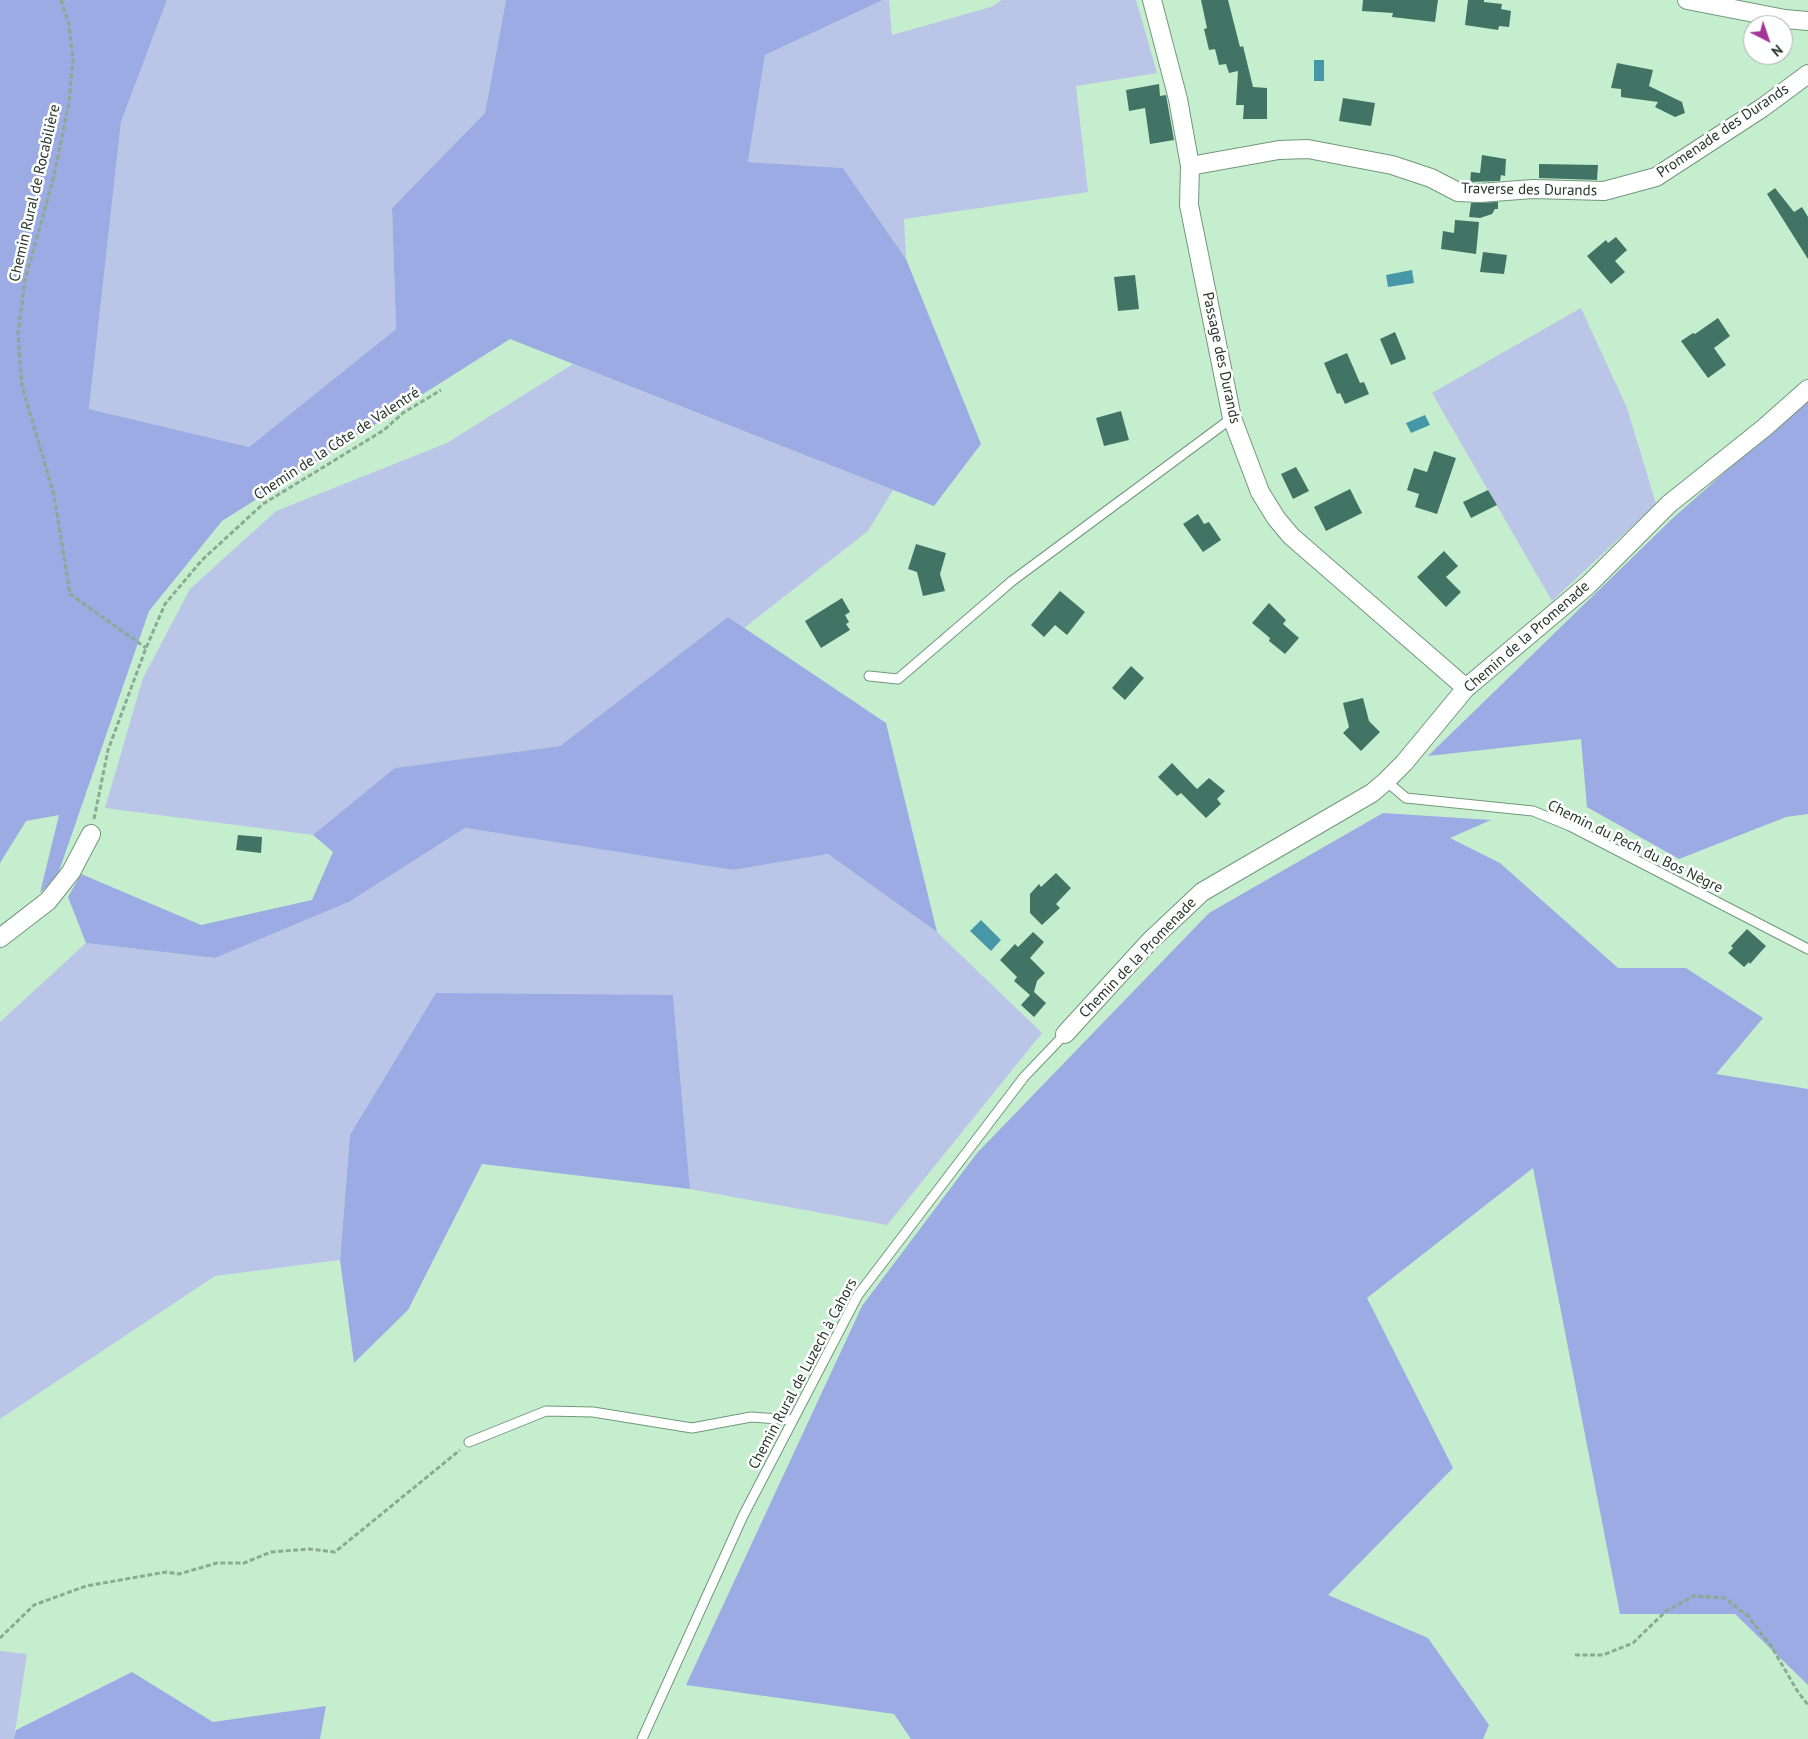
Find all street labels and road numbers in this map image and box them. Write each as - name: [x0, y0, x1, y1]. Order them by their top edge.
- street label: Promenade des Durands: [1654, 80, 1792, 182]
- street label: Chemin Rural de Rocabilière: [6, 103, 64, 283]
- street label: Traverse des Durands: [1461, 180, 1597, 200]
- street label: Passage des Durands: [1198, 291, 1244, 425]
- street label: Chemin de la Côte de Valentré: [251, 384, 423, 504]
- street label: Chemin de la Promenade: [1461, 578, 1593, 696]
- street label: Chemin du Pech du Bos Nègre: [1544, 797, 1726, 897]
- street label: Chemin de la Promenade: [1076, 894, 1200, 1022]
- street label: Chemin Rural de Luzech à Cahors: [745, 1275, 861, 1473]

